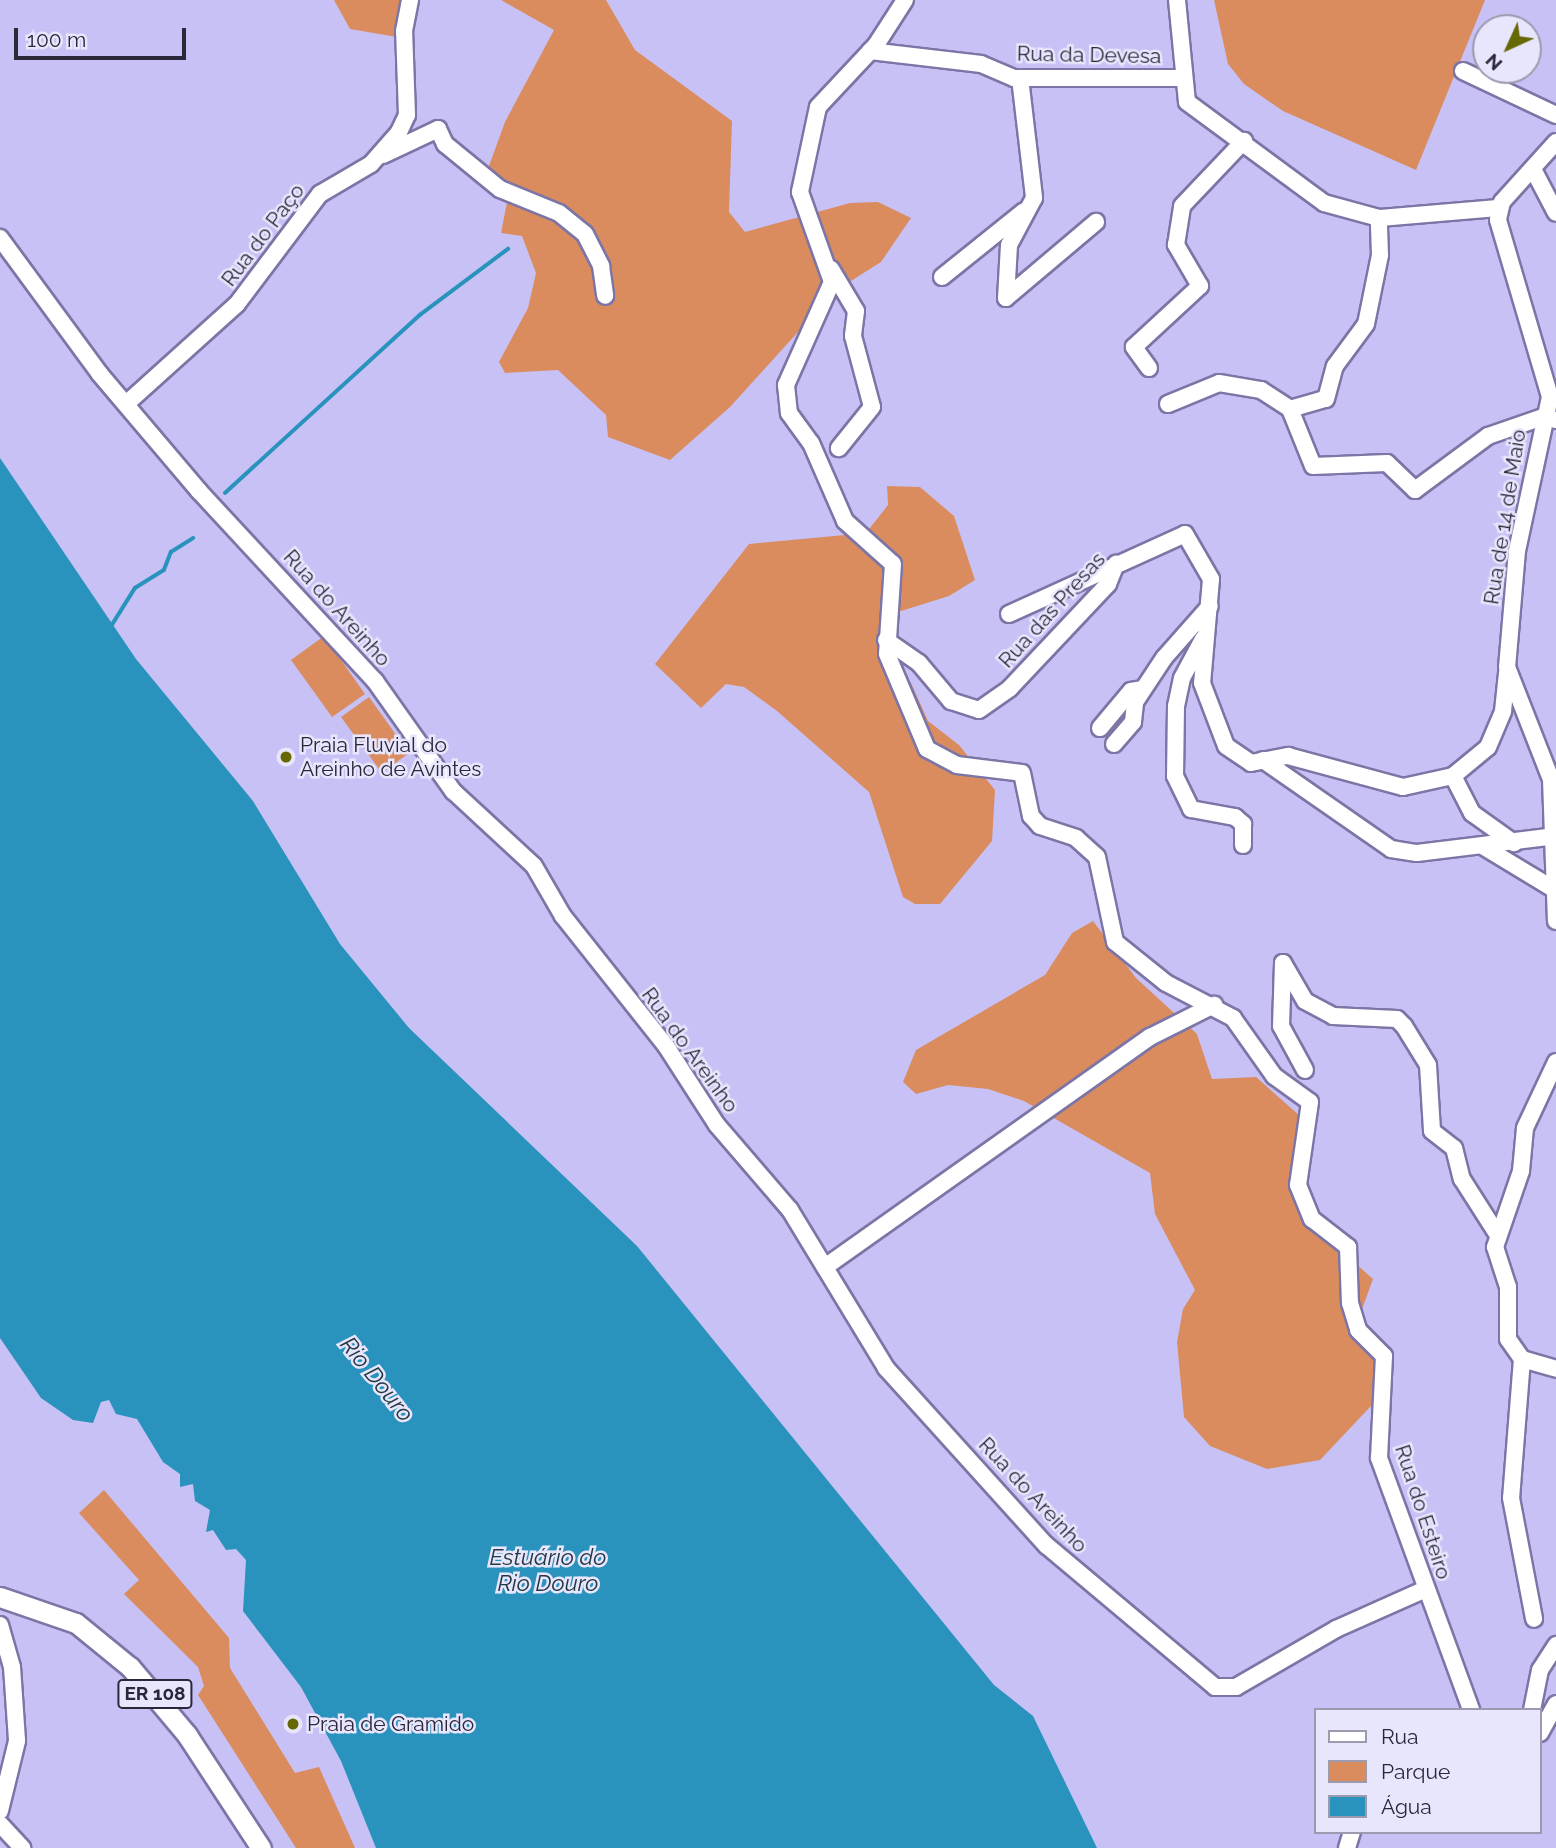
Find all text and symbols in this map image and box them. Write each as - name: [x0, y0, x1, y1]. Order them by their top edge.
- scale bar: [18, 14, 189, 58]
- north arrow: [1472, 14, 1542, 84]
- text: 100 m: [27, 27, 86, 52]
- street label: Rua da Devesa: [1017, 41, 1161, 69]
- text: N: [1481, 50, 1506, 75]
- street label: Rua do Paço: [216, 179, 310, 291]
- street label: Rua de 14 de Maio: [1479, 428, 1531, 606]
- street label: Rua do Areinho: [278, 544, 396, 672]
- street label: Rua das Presas: [993, 547, 1111, 673]
- place label: Praia Fluvial do Areinho de Avintes: [300, 732, 482, 782]
- marker: Praia Fluvial do Areinho de Avintes: [278, 749, 294, 765]
- street label: Rua do Areinho: [636, 982, 744, 1118]
- water label: Rio Douro: [334, 1331, 420, 1427]
- street label: Rua do Areinho: [973, 1432, 1093, 1558]
- street label: Rua do Esteiro: [1389, 1442, 1457, 1582]
- water label: Estuário do Rio Douro: [490, 1543, 606, 1597]
- road number: ER 108: [116, 1678, 194, 1710]
- legend: [1314, 1708, 1542, 1834]
- place label: Praia de Gramido: [307, 1711, 474, 1737]
- marker: Praia de Gramido: [285, 1716, 301, 1732]
- text: Rua: [1381, 1724, 1418, 1749]
- text: Parque: [1381, 1759, 1450, 1784]
- text: Água: [1381, 1794, 1432, 1819]

